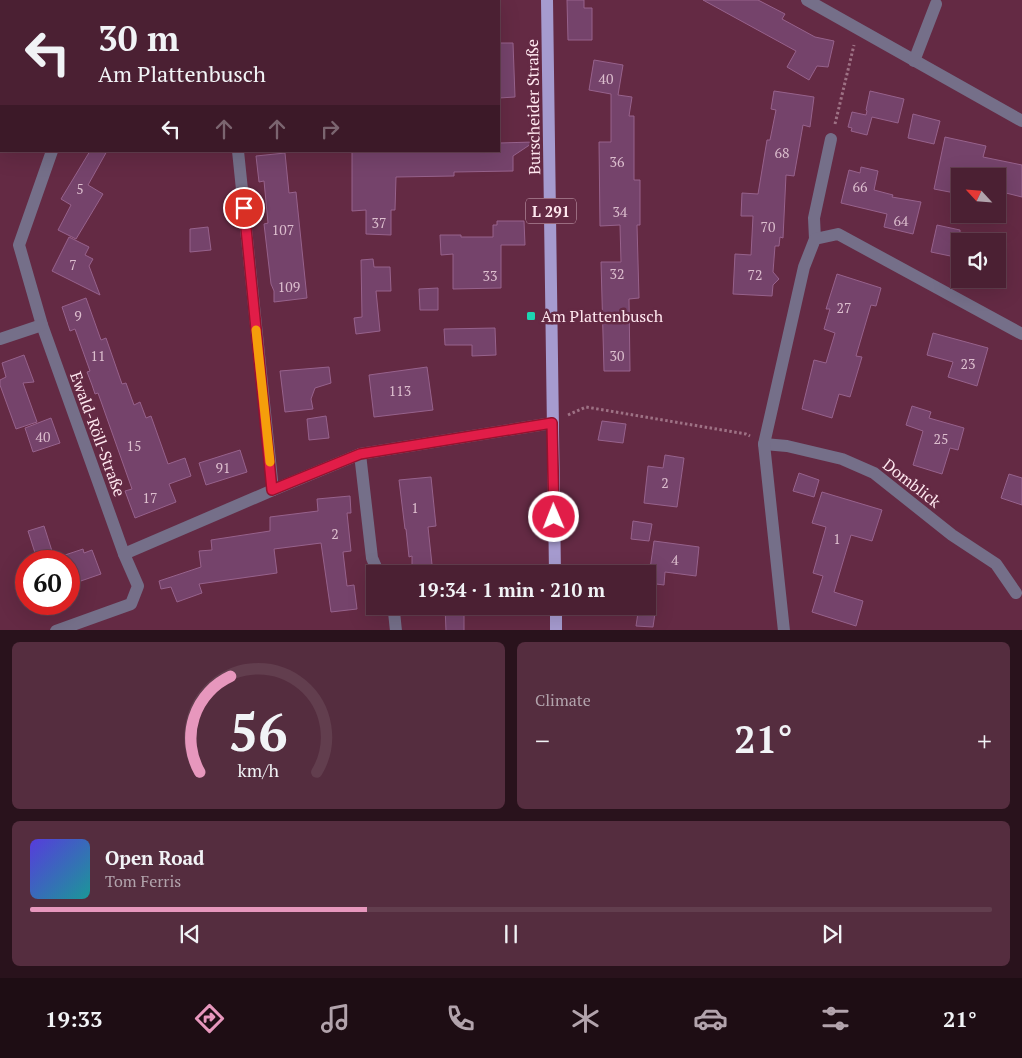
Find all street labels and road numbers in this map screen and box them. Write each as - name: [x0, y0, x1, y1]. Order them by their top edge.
- street label: Burscheider Straße: [521, 39, 545, 175]
- road number: L 291: [526, 198, 576, 224]
- street label: Ewald-Röll-Straße: [65, 368, 131, 500]
- street label: Domblick: [878, 453, 946, 513]

